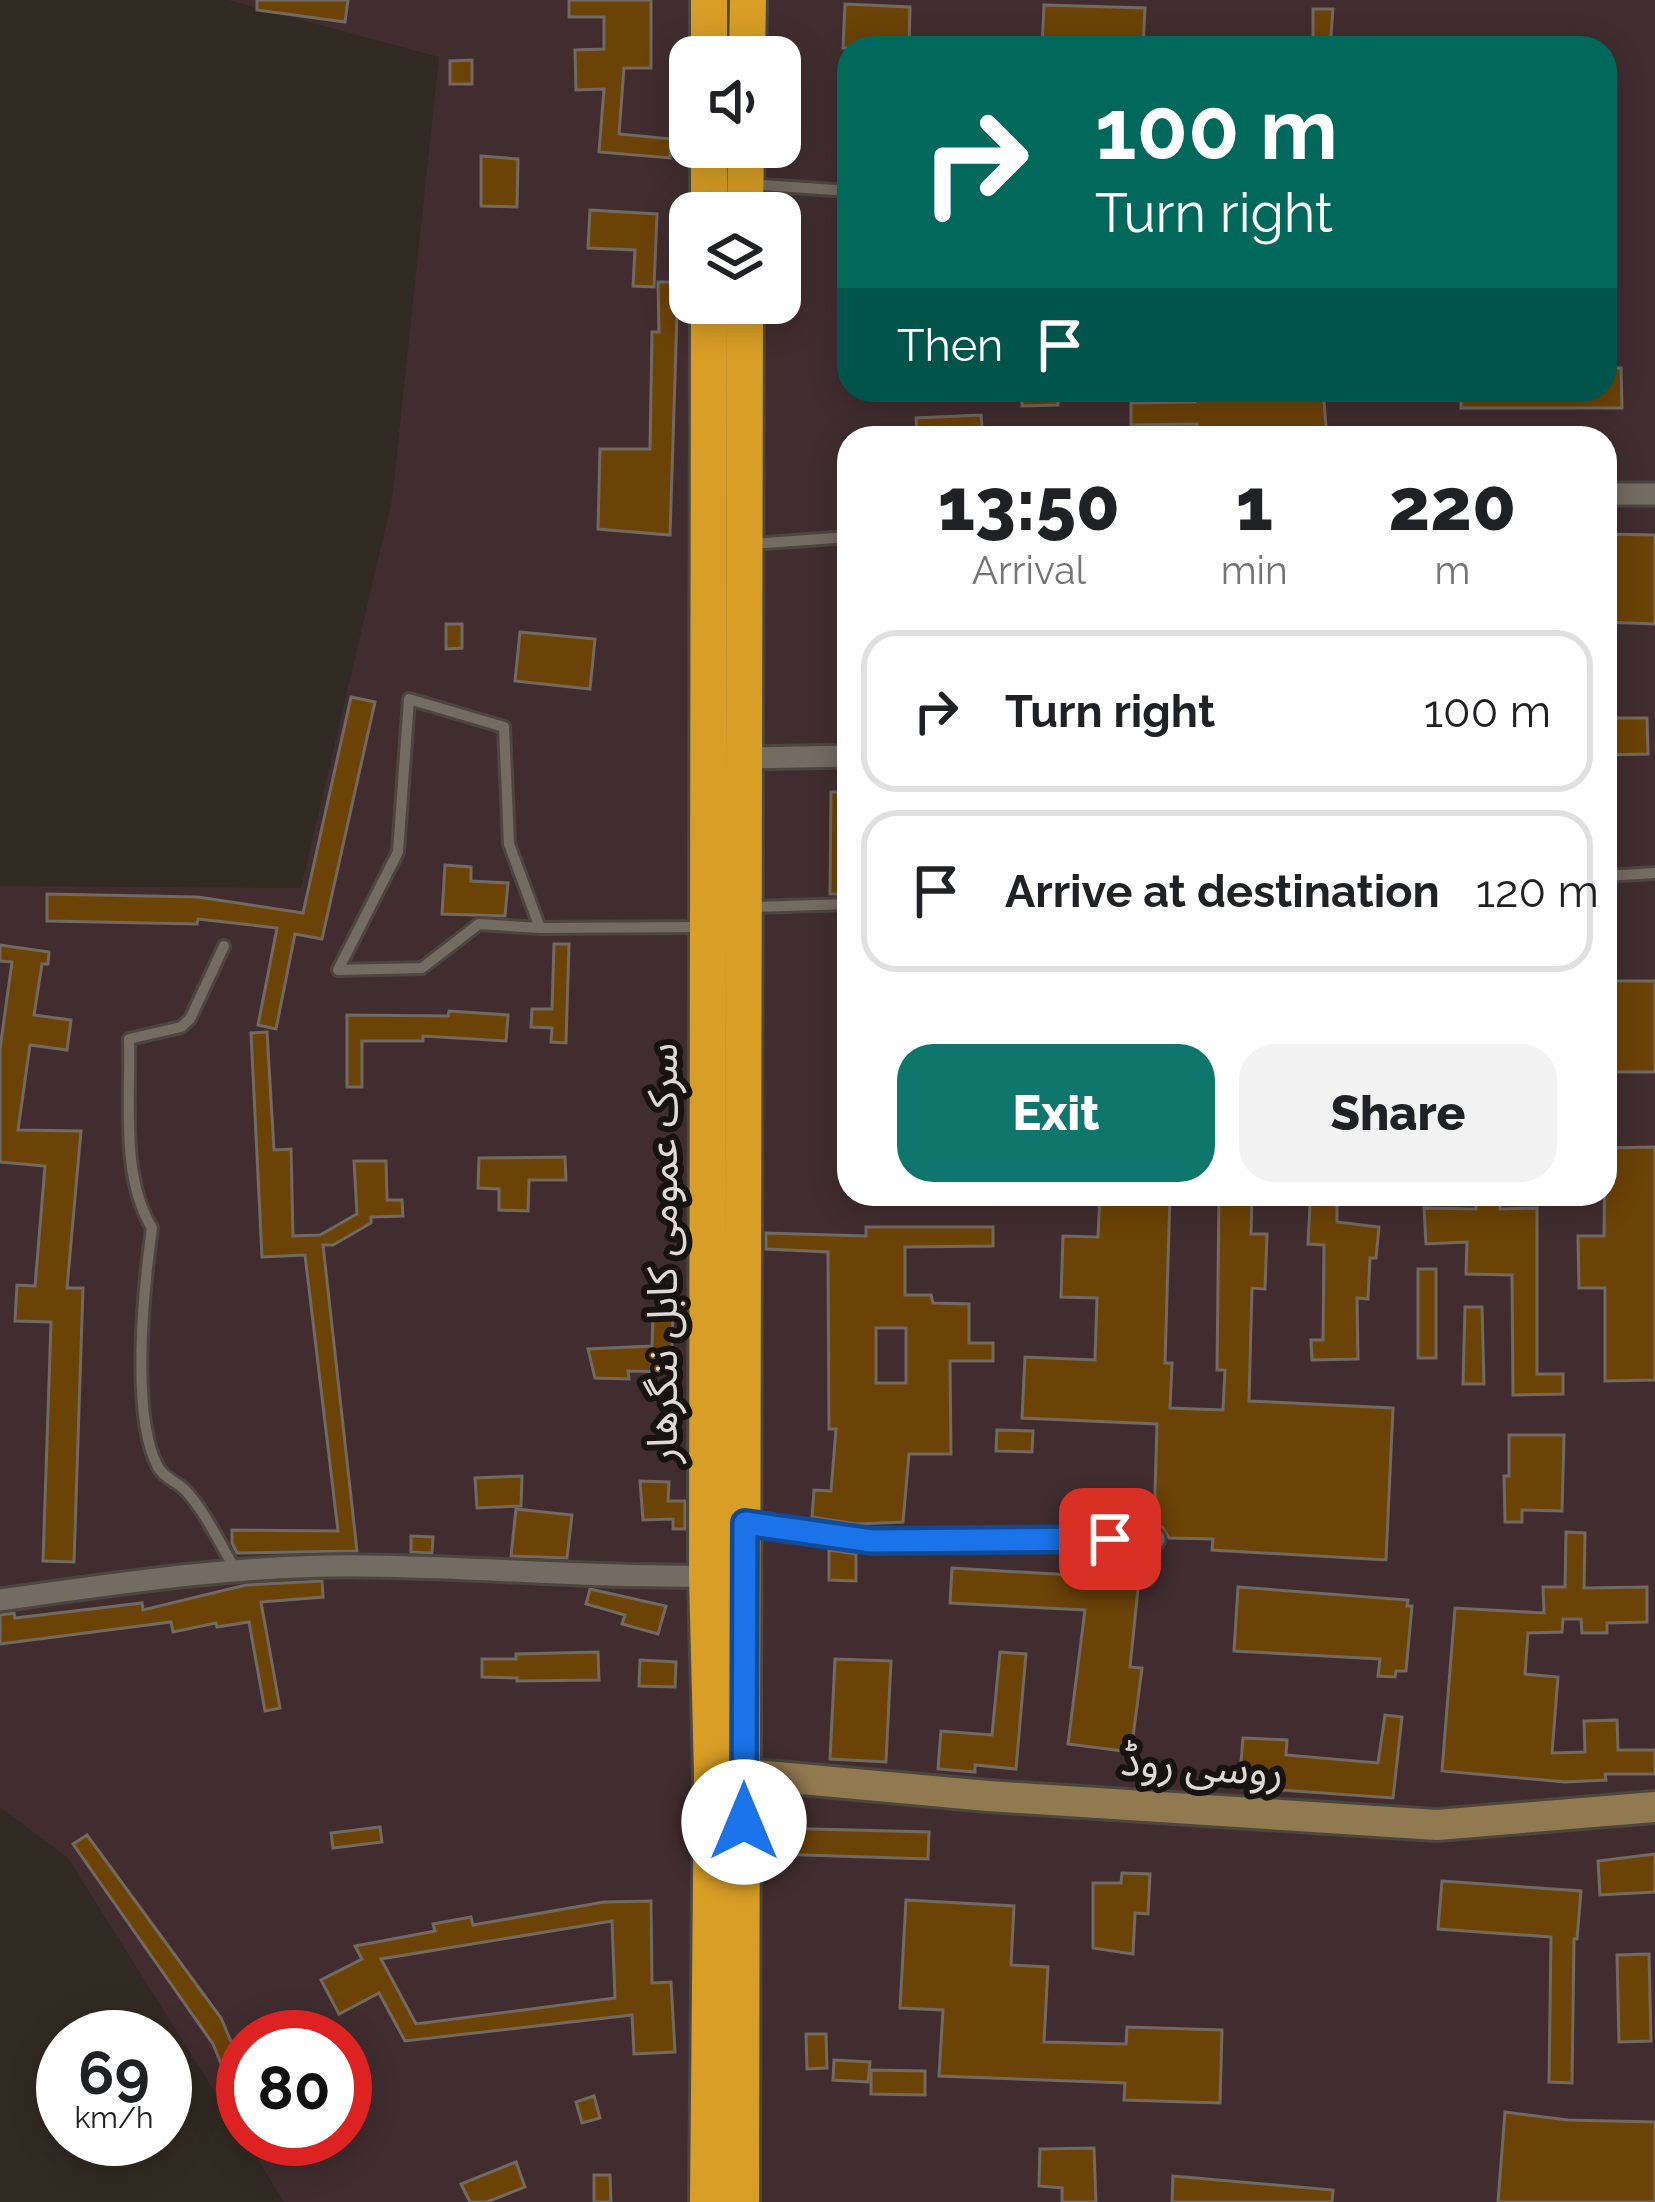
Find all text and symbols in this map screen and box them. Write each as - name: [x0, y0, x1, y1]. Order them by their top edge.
- map controls: [669, 36, 801, 324]
- button: sound: [669, 36, 801, 168]
- text: 100 m: [1095, 80, 1338, 179]
- icon: right: [897, 84, 1053, 240]
- text: Turn right: [1095, 181, 1333, 245]
- button: layers: [669, 192, 801, 324]
- icon: arrive: [1027, 312, 1093, 378]
- text: Then: [897, 319, 1003, 372]
- text: 13:50: [938, 462, 1120, 547]
- text: 1: [1236, 462, 1273, 547]
- text: 220: [1389, 462, 1516, 547]
- text: Arrival: [972, 547, 1086, 593]
- text: min: [1221, 547, 1288, 593]
- text: m: [1434, 547, 1470, 593]
- icon: right: [903, 678, 969, 744]
- text: Turn right: [1005, 685, 1215, 738]
- text: 100 m: [1424, 685, 1551, 738]
- icon: arrive: [903, 858, 969, 924]
- text: Arrive at destination: [1005, 865, 1440, 918]
- text: 120 m: [1476, 865, 1599, 918]
- street label: سرک عمومی کابل ننگرهار: [638, 1043, 687, 1465]
- button: Exit: [897, 1044, 1215, 1182]
- button: Share: [1239, 1044, 1557, 1182]
- pin: [1059, 1488, 1161, 1590]
- icon: arrive: [1077, 1506, 1143, 1572]
- street label: روسی روڈ: [1119, 1736, 1285, 1796]
- position arrow: [681, 1759, 807, 1885]
- speed limit sign: 80: [216, 2010, 372, 2166]
- text: 69: [78, 2038, 150, 2108]
- text: km/h: [74, 2100, 154, 2135]

